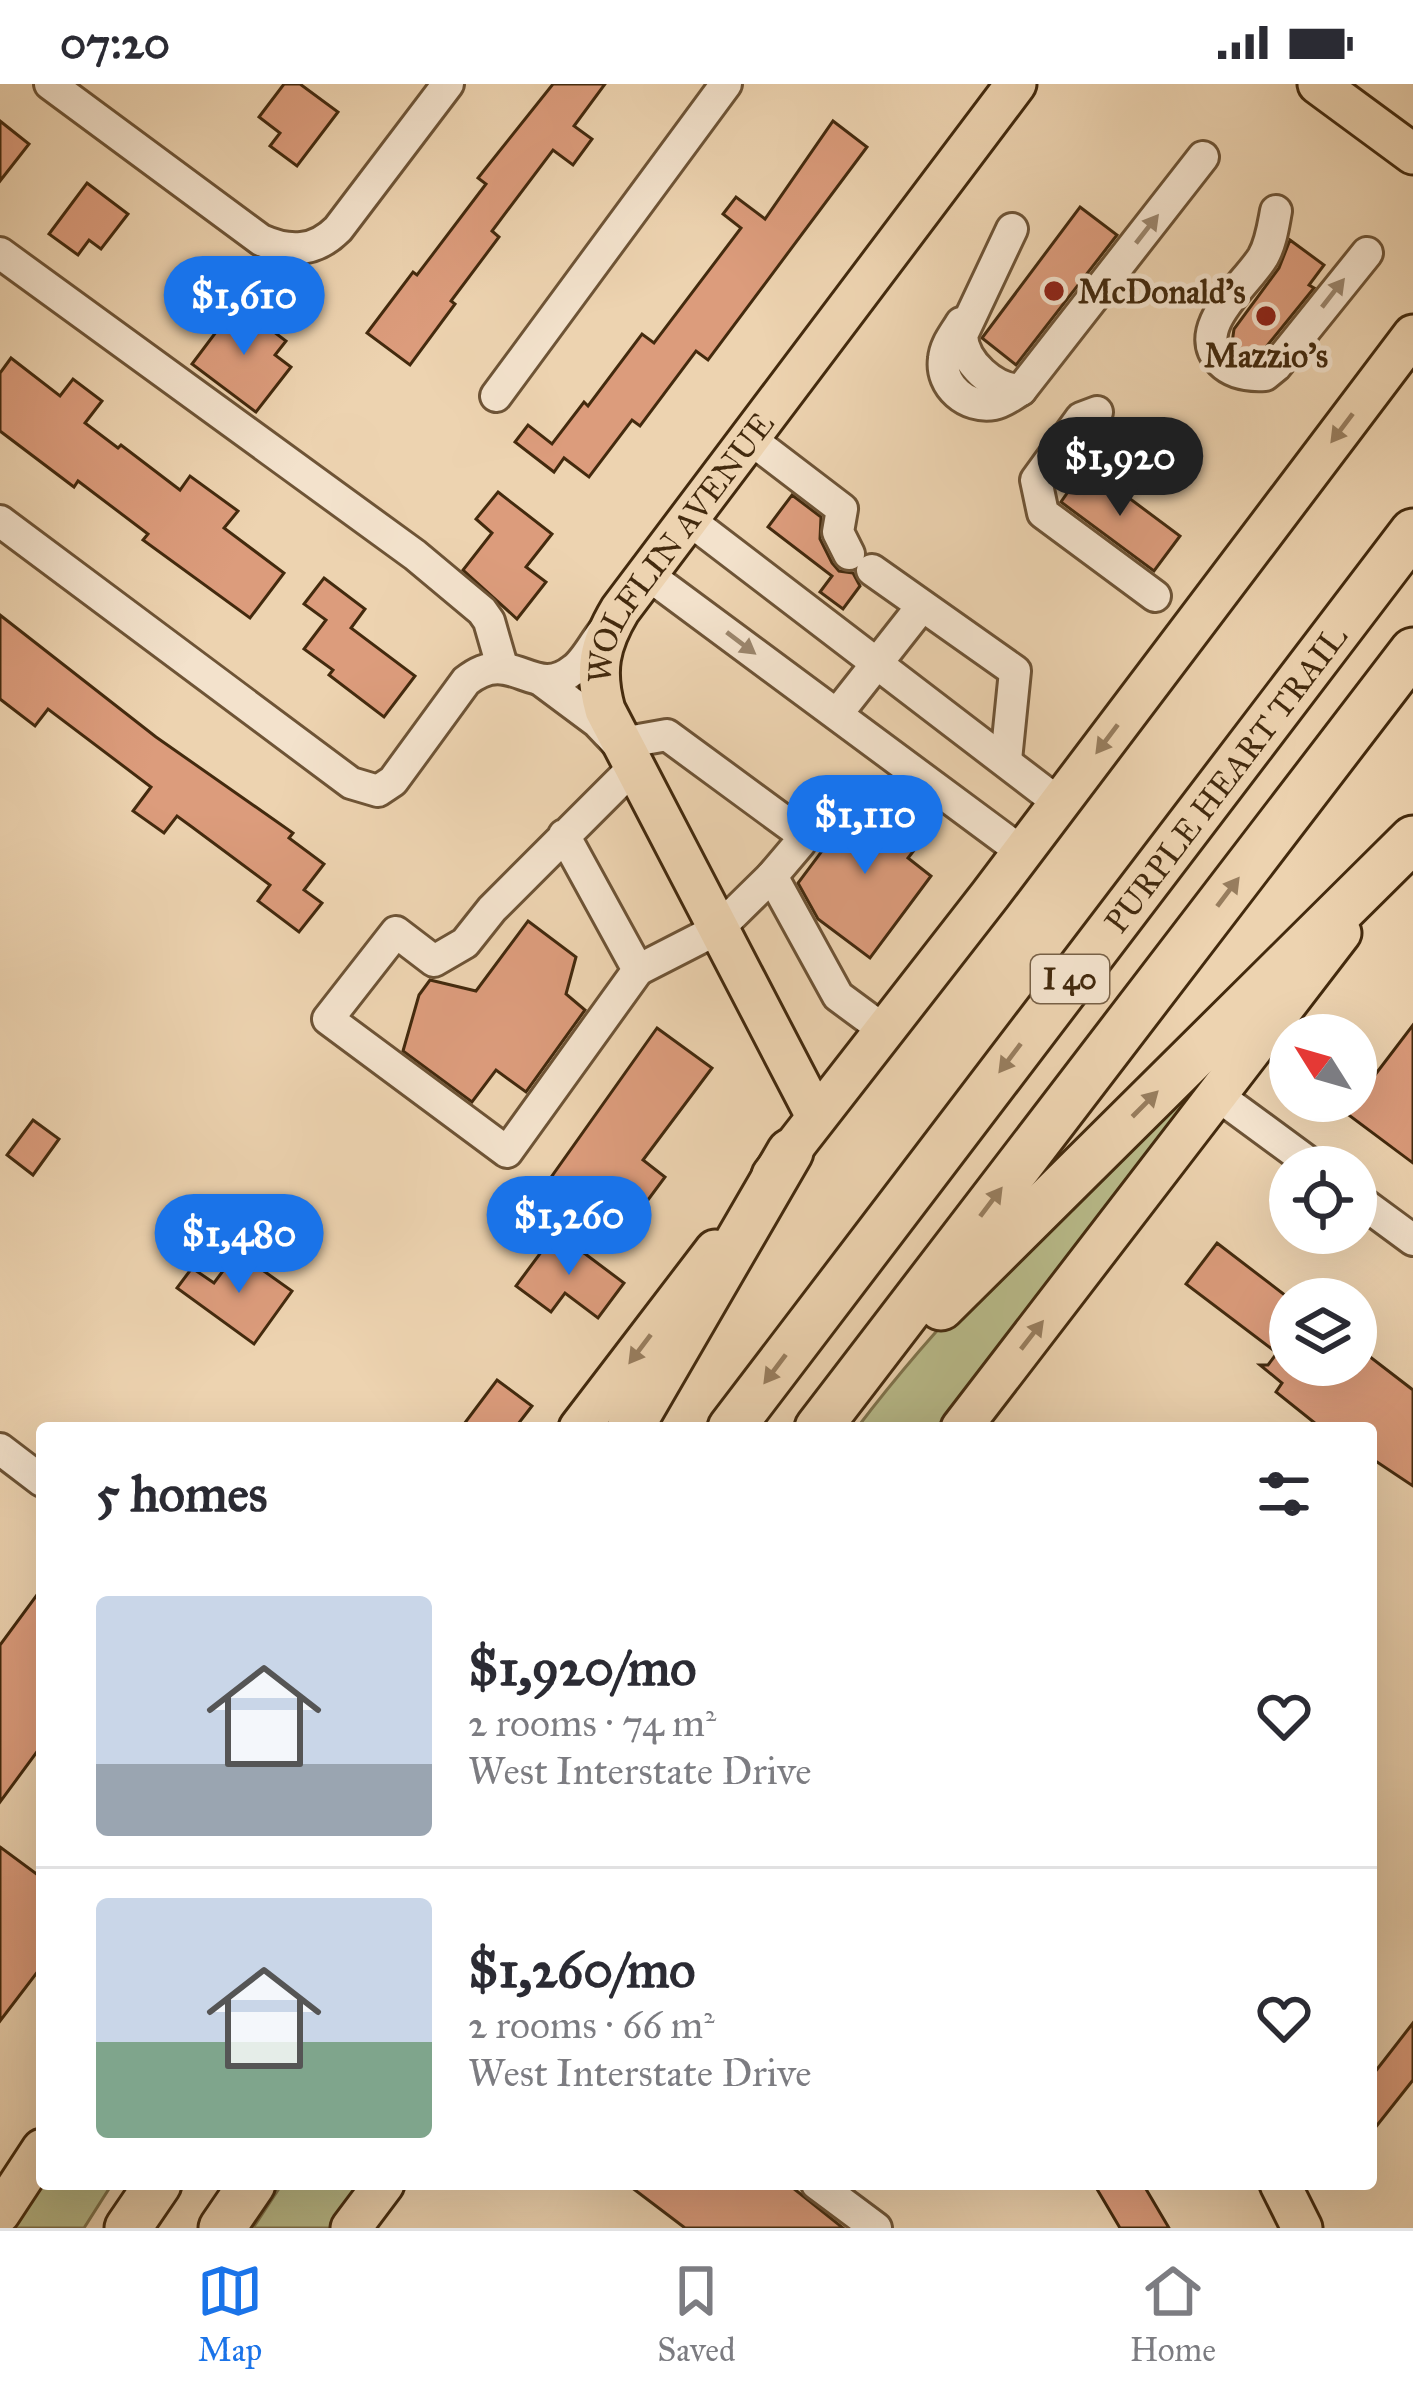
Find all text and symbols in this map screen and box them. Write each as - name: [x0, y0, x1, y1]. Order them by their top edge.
- text: 07:20: [60, 15, 170, 70]
- one-way arrow: [1134, 213, 1159, 244]
- pin: $1,610: [146, 256, 342, 358]
- text: $1,610: [191, 271, 297, 319]
- place label: McDonald's: [1078, 272, 1246, 312]
- one-way arrow: [1320, 277, 1345, 308]
- marker: McDonald's: [1041, 278, 1067, 304]
- marker: Mazzio's: [1253, 303, 1279, 329]
- place label: Mazzio's: [1204, 336, 1328, 376]
- street label: WOLFLIN AVENUE: [580, 405, 783, 684]
- one-way arrow: [1331, 412, 1355, 444]
- pin: $1,920: [1022, 417, 1218, 519]
- text: $1,920: [1064, 432, 1176, 480]
- street label: PURPLE HEART TRAIL: [1096, 618, 1356, 941]
- one-way arrow: [725, 630, 757, 655]
- one-way arrow: [1096, 724, 1120, 755]
- pin: $1,110: [767, 775, 963, 877]
- text: $1,110: [814, 790, 916, 838]
- one-way arrow: [1215, 876, 1240, 908]
- road number: I 40: [1031, 955, 1109, 1003]
- north arrow: [1269, 1014, 1377, 1122]
- map controls: [1269, 1014, 1377, 1386]
- one-way arrow: [998, 1043, 1023, 1074]
- one-way arrow: [1131, 1090, 1159, 1118]
- button: locate: [1269, 1146, 1377, 1254]
- pin: $1,260: [471, 1176, 667, 1278]
- one-way arrow: [978, 1186, 1003, 1217]
- text: $1,260: [514, 1191, 624, 1239]
- pin: $1,480: [141, 1194, 337, 1296]
- text: $1,480: [182, 1209, 296, 1257]
- button: layers: [1269, 1278, 1377, 1386]
- one-way arrow: [1019, 1320, 1044, 1351]
- one-way arrow: [628, 1333, 652, 1364]
- one-way arrow: [763, 1354, 788, 1385]
- icon: filters: [1251, 1461, 1317, 1527]
- text: 5 homes: [96, 1463, 267, 1525]
- text: $1,920/mo: [468, 1637, 696, 1699]
- icon: home: [192, 1644, 336, 1788]
- icon: heart: [1251, 1683, 1317, 1749]
- text: 2 rooms · 74 m²: [468, 1699, 716, 1747]
- text: West Interstate Drive: [468, 1747, 812, 1795]
- text: $1,260/mo: [468, 1939, 695, 2001]
- icon: home: [192, 1946, 336, 2090]
- icon: heart: [1251, 1985, 1317, 2051]
- text: 2 rooms · 66 m²: [468, 2001, 715, 2049]
- text: West Interstate Drive: [468, 2049, 812, 2097]
- tab: Map: [197, 2258, 263, 2370]
- tab: Saved: [657, 2258, 736, 2370]
- tab: Home: [1130, 2258, 1216, 2370]

